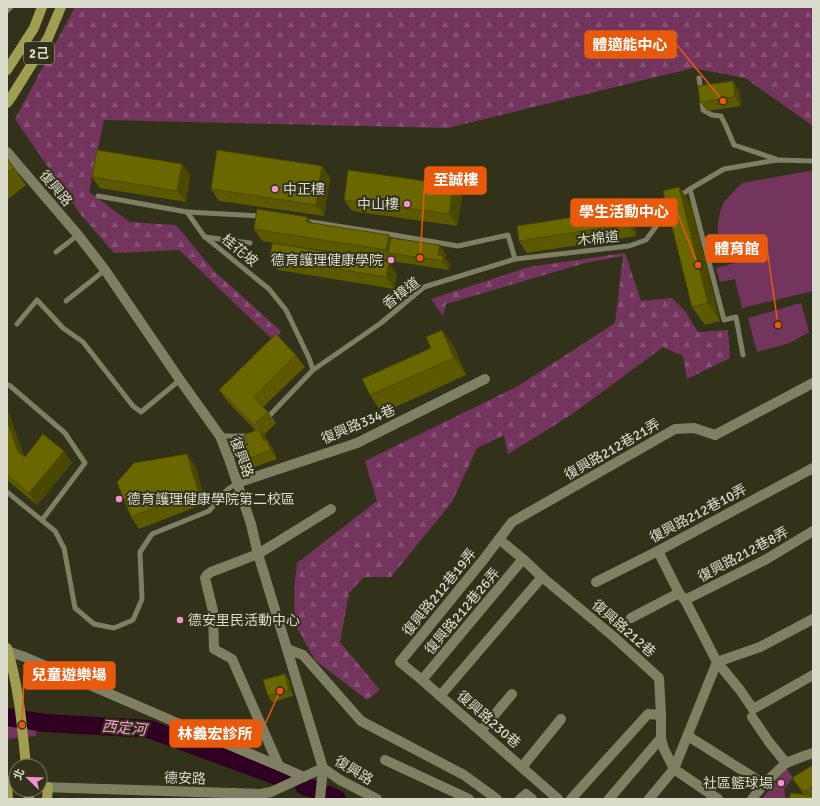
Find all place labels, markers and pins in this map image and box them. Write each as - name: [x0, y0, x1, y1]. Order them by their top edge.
- callout: 體適能中心: [585, 31, 676, 58]
- callout: 至誠樓: [425, 167, 486, 194]
- place label: 中正樓: [283, 181, 325, 198]
- marker: 中正樓: [270, 184, 280, 194]
- place label: 中山樓: [357, 196, 399, 213]
- marker: 中山樓: [402, 199, 412, 209]
- callout: 學生活動中心: [571, 199, 677, 226]
- callout: 體育館: [706, 235, 767, 262]
- place label: 德育護理健康學院: [271, 252, 383, 269]
- marker: 德育護理健康學院: [386, 255, 396, 265]
- place label: 德育護理健康學院第二校區: [127, 491, 295, 508]
- marker: 德育護理健康學院第二校區: [114, 494, 124, 504]
- place label: 德安里民活動中心: [188, 612, 300, 629]
- marker: 德安里民活動中心: [175, 615, 185, 625]
- callout: 兒童遊樂場: [24, 662, 115, 689]
- callout: 林義宏診所: [170, 720, 261, 747]
- place label: 社區籃球場: [703, 775, 773, 792]
- marker: 社區籃球場: [776, 778, 786, 788]

